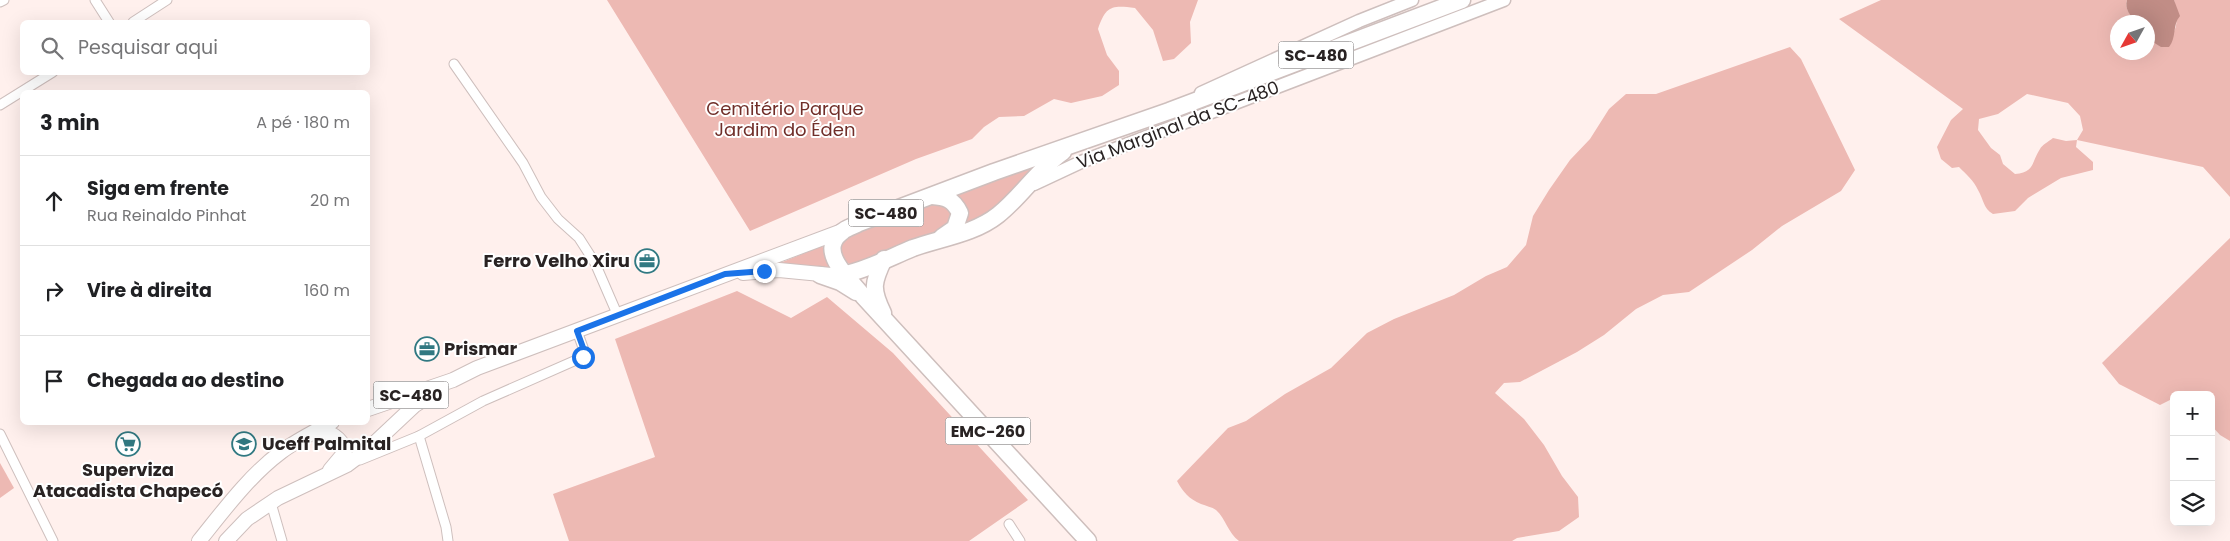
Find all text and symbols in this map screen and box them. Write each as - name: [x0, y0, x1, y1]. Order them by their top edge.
- north arrow: [2110, 15, 2155, 60]
- search box: [20, 20, 370, 75]
- icon: search: [38, 34, 66, 62]
- text: Pesquisar aqui: [78, 34, 218, 61]
- road number: SC-480: [1278, 42, 1354, 68]
- street label: Via Marginal da SC-480: [1073, 74, 1283, 175]
- park label: Cemitério Parque Jardim do Éden: [706, 96, 864, 142]
- text: 3 min: [40, 108, 100, 137]
- text: A pé · 180 m: [256, 111, 350, 134]
- text: Siga em frente: [87, 175, 229, 202]
- icon: ahead: [40, 187, 68, 215]
- text: 20 m: [310, 189, 350, 212]
- road number: SC-480: [848, 200, 924, 227]
- text: Rua Reinaldo Pinhat: [87, 204, 246, 227]
- place label: Ferro Velho Xiru: [483, 248, 630, 273]
- office icon: Ferro Velho Xiru: [634, 248, 660, 274]
- route end: [753, 260, 776, 283]
- icon: right: [40, 277, 68, 305]
- text: Vire à direita: [87, 277, 212, 304]
- text: 160 m: [304, 279, 350, 302]
- office icon: Prismar: [414, 336, 440, 362]
- place label: Prismar: [444, 336, 518, 361]
- route start: [572, 346, 595, 369]
- icon: arrive: [40, 367, 68, 395]
- text: Chegada ao destino: [87, 367, 284, 394]
- road number: SC-480: [374, 382, 448, 408]
- map controls: [2170, 391, 2215, 526]
- button: +: [2170, 391, 2215, 436]
- road number: EMC-260: [946, 418, 1030, 444]
- supermarket icon: Superviza Atacadista Chapecó: [115, 431, 141, 457]
- school or university icon: Uceff Palmital: [231, 431, 257, 457]
- place label: Uceff Palmital: [262, 431, 391, 456]
- button: −: [2170, 436, 2215, 481]
- place label: Superviza Atacadista Chapecó: [33, 457, 223, 503]
- button: layers: [2170, 481, 2215, 526]

